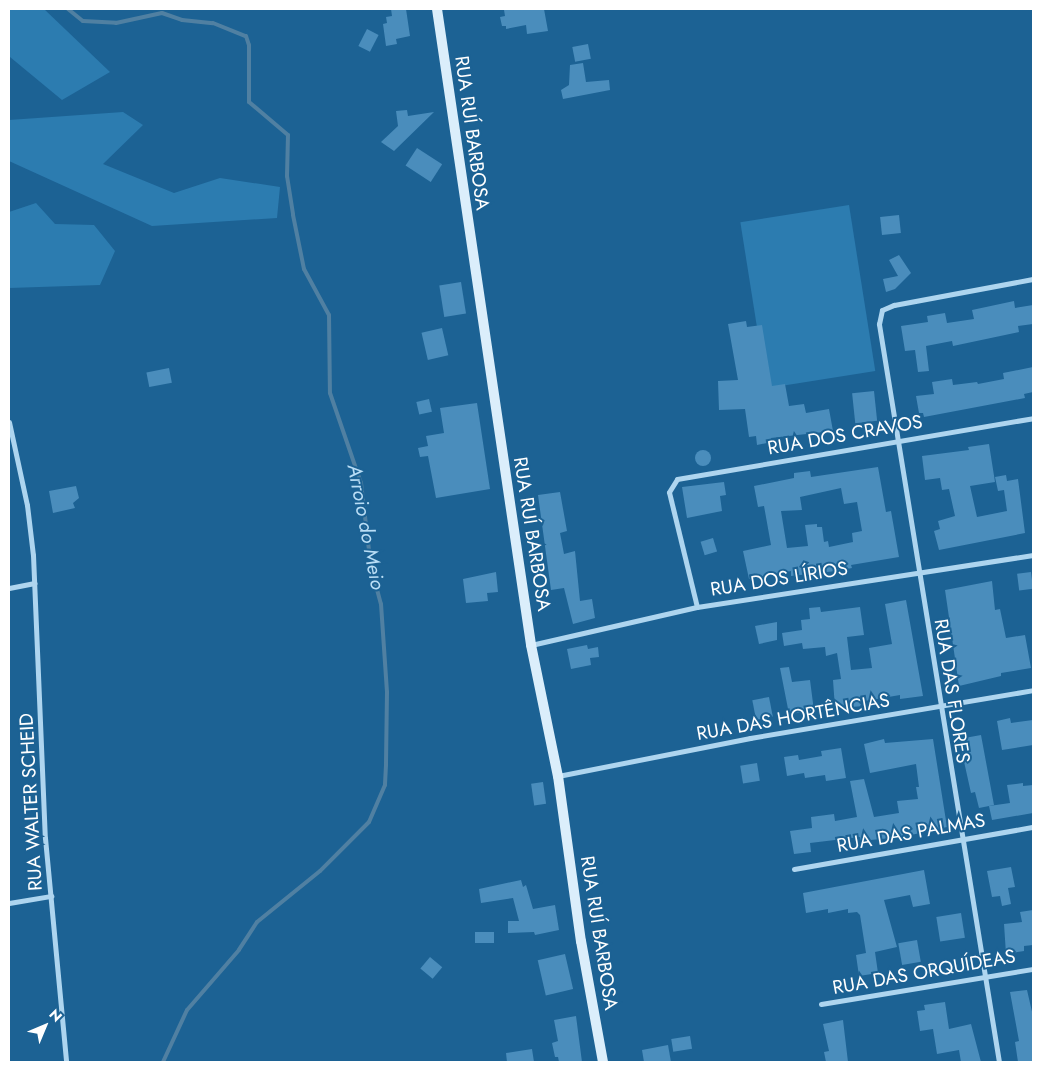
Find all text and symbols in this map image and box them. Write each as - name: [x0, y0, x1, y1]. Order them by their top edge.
- street label: RUA RUÍ BARBOSA: [450, 54, 494, 212]
- street label: RUA DOS CRAVOS: [766, 410, 924, 460]
- street label: RUA RUÍ BARBOSA: [509, 455, 555, 613]
- water label: Arroio do Meio: [342, 462, 390, 592]
- street label: RUA DOS LÍRIOS: [709, 557, 849, 601]
- street label: RUA DAS FLORES: [929, 617, 975, 765]
- street label: RUA DAS HORTÊNCIAS: [695, 689, 891, 745]
- street label: RUA WALTER SCHEID: [15, 712, 47, 892]
- street label: RUA DAS PALMAS: [835, 809, 987, 857]
- street label: RUA RUÍ BARBOSA: [576, 854, 622, 1012]
- street label: RUA DAS ORQUÍDEAS: [831, 945, 1017, 999]
- north arrow: [20, 1001, 70, 1051]
- text: N: [45, 1004, 67, 1026]

